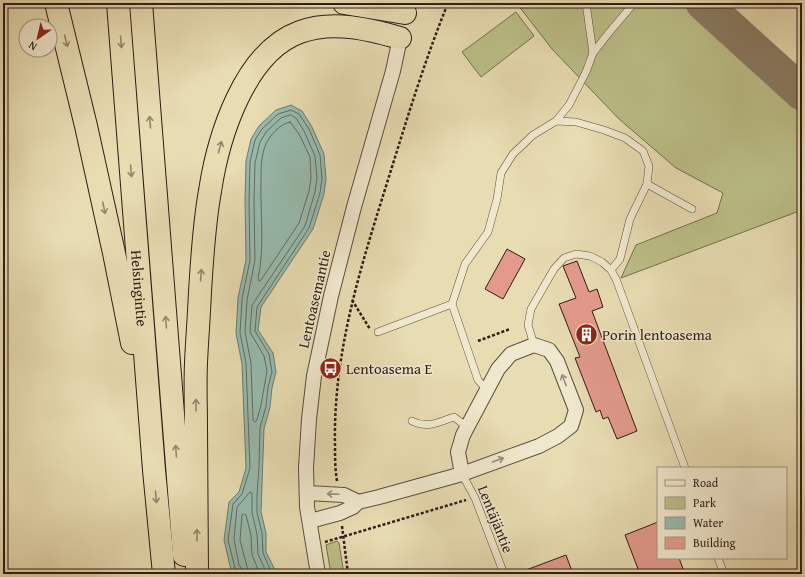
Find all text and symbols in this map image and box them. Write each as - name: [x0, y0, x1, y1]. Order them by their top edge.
- north arrow: [18, 18, 58, 58]
- one-way arrow: [62, 34, 70, 47]
- one-way arrow: [118, 35, 125, 48]
- text: N: [24, 37, 40, 55]
- one-way arrow: [147, 116, 154, 129]
- one-way arrow: [217, 141, 224, 154]
- one-way arrow: [128, 165, 135, 178]
- one-way arrow: [101, 202, 109, 215]
- street label: Lentoasemantie: [293, 248, 335, 350]
- street label: Helsingintie: [127, 249, 153, 327]
- one-way arrow: [198, 269, 205, 282]
- one-way arrow: [162, 316, 169, 329]
- building icon: Porin lentoasema: [573, 321, 599, 347]
- place label: Porin lentoasema: [602, 324, 712, 345]
- bus stop icon: Lentoasema E: [318, 355, 344, 381]
- place label: Lentoasema E: [346, 358, 432, 379]
- one-way arrow: [560, 374, 568, 386]
- one-way arrow: [192, 399, 200, 412]
- one-way arrow: [172, 445, 179, 458]
- one-way arrow: [492, 456, 504, 464]
- legend: [657, 467, 787, 559]
- text: Road: [693, 474, 719, 491]
- street label: Lentäjäntie: [473, 482, 519, 556]
- one-way arrow: [152, 490, 160, 503]
- one-way arrow: [327, 490, 340, 497]
- text: Park: [693, 494, 717, 511]
- text: Water: [693, 514, 723, 531]
- one-way arrow: [193, 529, 201, 542]
- text: Building: [693, 534, 736, 551]

